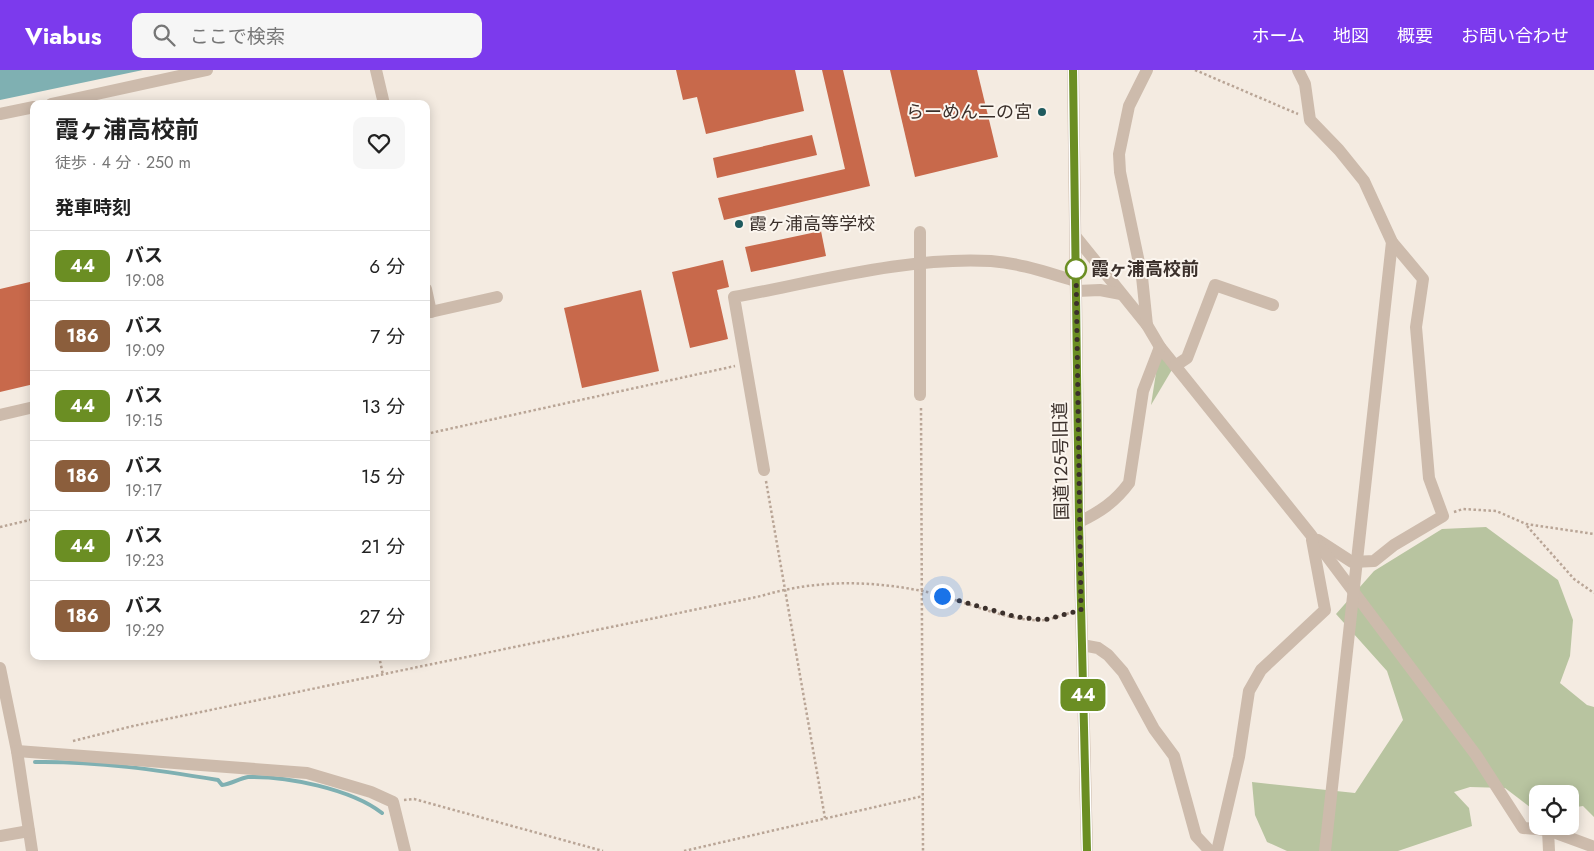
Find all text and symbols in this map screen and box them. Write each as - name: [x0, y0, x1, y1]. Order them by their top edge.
- search box: [132, 13, 482, 58]
- text: Viabus: [25, 18, 102, 53]
- icon: search: [150, 21, 178, 49]
- text: ここで検索: [190, 23, 285, 50]
- text: ホーム: [1252, 23, 1305, 49]
- text: 地図: [1333, 23, 1369, 49]
- text: 概要: [1397, 23, 1433, 49]
- text: お問い合わせ: [1461, 23, 1569, 49]
- place label: らーめん二の宮: [906, 99, 1032, 125]
- marker: らーめん二の宮: [1036, 106, 1048, 118]
- text: 霞ヶ浦高校前: [55, 112, 199, 147]
- button: heart: [353, 117, 405, 169]
- text: 徒歩 · 4 分 · 250 m: [55, 151, 191, 174]
- text: 発車時刻: [55, 194, 131, 221]
- place label: 霞ヶ浦高等学校: [749, 211, 875, 237]
- marker: 霞ヶ浦高等学校: [733, 218, 745, 230]
- text: バス: [125, 242, 163, 269]
- text: 44: [70, 253, 95, 279]
- text: 6 分: [369, 253, 405, 280]
- place label: 霞ヶ浦高校前: [1091, 256, 1199, 282]
- marker: 霞ヶ浦高校前: [1065, 258, 1087, 280]
- text: 19:08: [125, 269, 165, 292]
- text: バス: [125, 312, 163, 339]
- text: 186: [66, 323, 99, 349]
- text: 7 分: [370, 323, 405, 350]
- text: 19:09: [125, 339, 165, 362]
- text: バス: [125, 382, 163, 409]
- text: 44: [70, 393, 95, 419]
- text: 13 分: [361, 393, 405, 420]
- street label: 国道125号旧道: [1047, 402, 1075, 520]
- text: 19:15: [125, 409, 162, 432]
- text: バス: [125, 452, 163, 479]
- text: 186: [66, 463, 99, 489]
- text: 15 分: [361, 463, 405, 490]
- text: 19:17: [125, 479, 162, 502]
- text: バス: [125, 522, 163, 549]
- text: 44: [70, 533, 95, 559]
- text: 21 分: [361, 533, 405, 560]
- text: 19:23: [125, 549, 164, 572]
- your location: [930, 584, 955, 609]
- text: バス: [125, 592, 163, 619]
- text: 186: [66, 603, 99, 629]
- text: 27 分: [360, 603, 405, 630]
- text: 19:29: [125, 619, 165, 642]
- line badge: 44: [1060, 679, 1106, 711]
- text: 44: [1070, 682, 1096, 708]
- map controls: [1529, 785, 1579, 835]
- button: locate: [1529, 785, 1579, 835]

